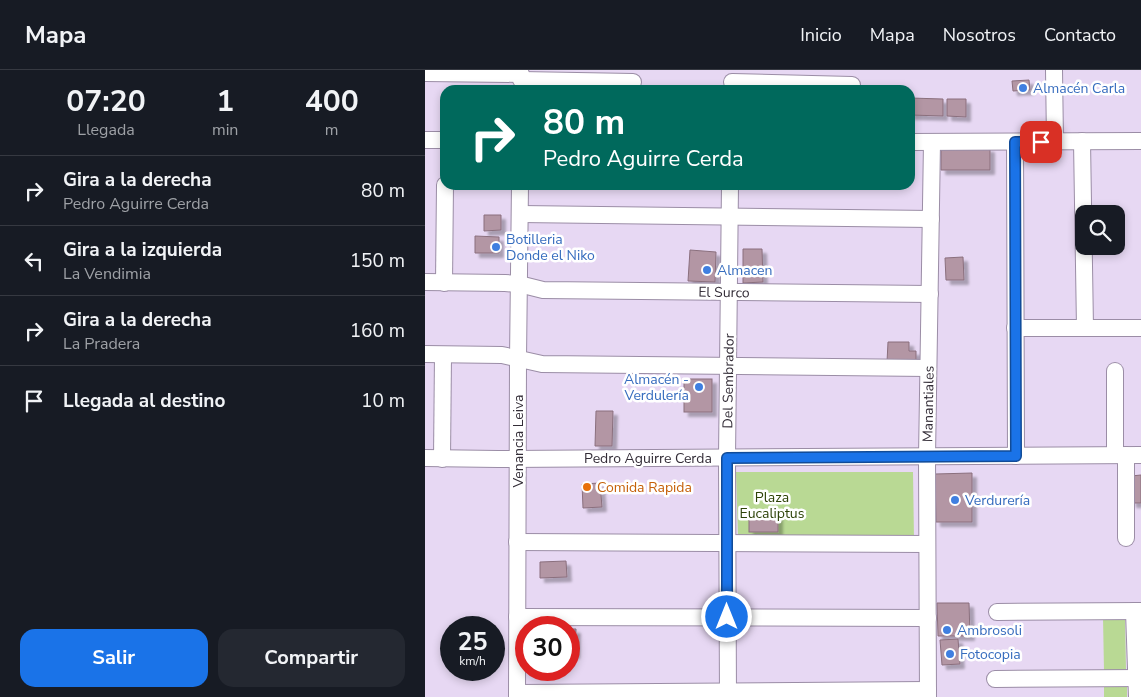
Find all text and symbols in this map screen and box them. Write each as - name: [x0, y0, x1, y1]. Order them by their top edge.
- text: Mapa: [25, 19, 87, 51]
- text: Inicio: [800, 23, 842, 47]
- text: Mapa: [870, 23, 915, 47]
- text: Nosotros: [943, 23, 1016, 47]
- text: Contacto: [1044, 23, 1116, 47]
- place label: Almacén Carla: [1033, 79, 1125, 98]
- text: 07:20: [66, 81, 146, 122]
- text: 1: [216, 81, 234, 122]
- text: 400: [305, 81, 359, 122]
- marker: Almacén Carla: [1017, 82, 1029, 94]
- text: 80 m: [543, 99, 625, 146]
- icon: right: [460, 105, 525, 170]
- text: Llegada: [77, 119, 135, 141]
- text: min: [212, 119, 238, 141]
- text: m: [325, 119, 339, 141]
- pin: [1020, 121, 1062, 163]
- icon: arrive: [1027, 128, 1055, 156]
- text: Pedro Aguirre Cerda: [543, 144, 744, 174]
- text: Gira a la derecha: [63, 167, 212, 193]
- icon: right: [20, 177, 48, 205]
- text: 80 m: [361, 178, 405, 204]
- text: Pedro Aguirre Cerda: [63, 193, 209, 215]
- map controls: [1075, 205, 1125, 255]
- button: search: [1075, 205, 1125, 255]
- place label: Botilleria Donde el Niko: [506, 230, 595, 265]
- text: Gira a la izquierda: [63, 237, 222, 263]
- marker: Botilleria Donde el Niko: [490, 241, 502, 253]
- icon: left: [20, 247, 48, 275]
- text: 150 m: [350, 248, 405, 274]
- place label: Almacen: [717, 261, 773, 280]
- text: La Vendimia: [63, 263, 151, 285]
- marker: Almacen: [701, 264, 713, 276]
- street label: El Surco: [698, 283, 750, 302]
- text: Gira a la derecha: [63, 307, 212, 333]
- icon: right: [20, 317, 48, 345]
- text: 160 m: [350, 318, 405, 344]
- text: La Pradera: [63, 333, 140, 355]
- street label: Del Sembrador: [718, 333, 739, 429]
- street label: Manantiales: [918, 365, 939, 442]
- place label: Almacén - Verdulería: [624, 370, 689, 405]
- marker: Almacén - Verdulería: [693, 381, 705, 393]
- icon: arrive: [20, 387, 48, 415]
- text: Llegada al destino: [63, 388, 225, 414]
- text: 10 m: [361, 388, 405, 414]
- street label: Venancia Leiva: [509, 394, 528, 489]
- street label: Pedro Aguirre Cerda: [584, 449, 712, 468]
- place label: Comida Rapida: [597, 478, 692, 497]
- marker: Comida Rapida: [581, 481, 593, 493]
- park label: Plaza Eucaliptus: [740, 488, 805, 523]
- place label: Verdurería: [964, 491, 1030, 510]
- marker: Verdurería: [949, 494, 961, 506]
- position arrow: [700, 590, 752, 642]
- speed limit sign: 30: [515, 616, 580, 681]
- place label: Ambrosoli: [957, 621, 1022, 640]
- marker: Ambrosoli: [941, 624, 953, 636]
- text: 25: [457, 625, 488, 659]
- button: Salir: [20, 629, 208, 687]
- button: Compartir: [218, 629, 405, 687]
- place label: Fotocopia: [960, 645, 1021, 664]
- marker: Fotocopia: [944, 648, 956, 660]
- text: km/h: [459, 653, 486, 669]

